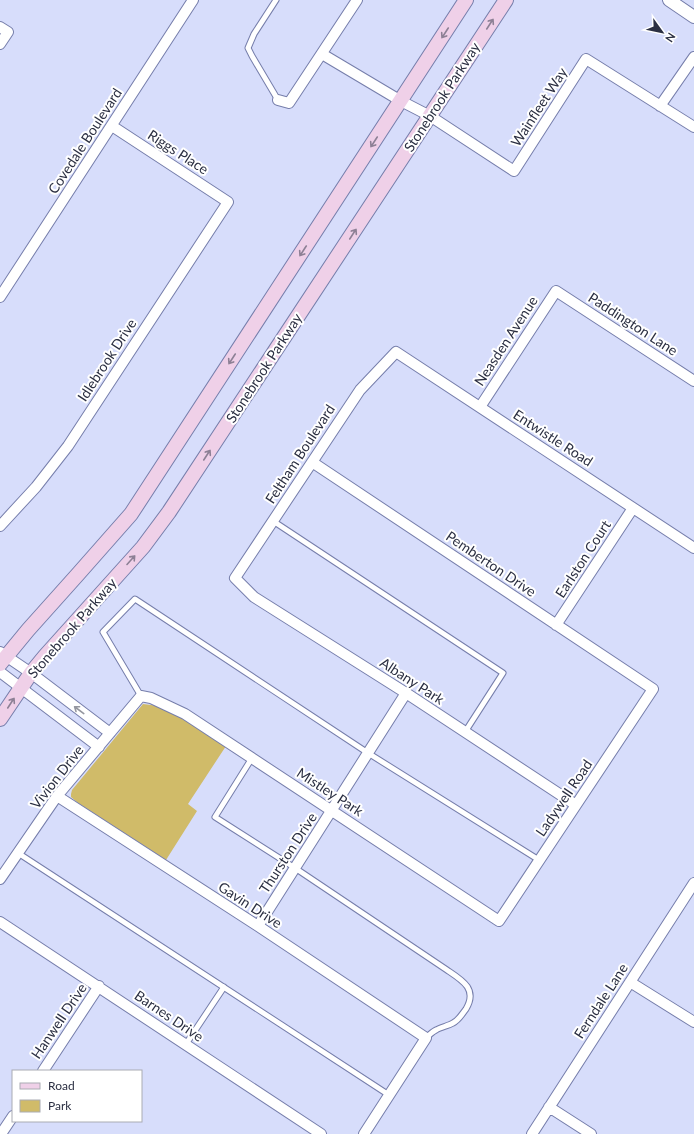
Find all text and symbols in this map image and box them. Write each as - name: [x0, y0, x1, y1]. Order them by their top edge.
- north arrow: [642, 12, 682, 52]
- one-way arrow: [486, 19, 494, 30]
- one-way arrow: [441, 27, 449, 38]
- text: N: [663, 31, 679, 45]
- street label: Stonebrook Parkway: [400, 38, 484, 155]
- street label: Wainfleet Way: [507, 63, 571, 149]
- street label: Covedale Boulevard: [44, 85, 125, 197]
- street label: Riggs Place: [145, 126, 212, 177]
- one-way arrow: [370, 136, 378, 148]
- one-way arrow: [349, 229, 357, 240]
- one-way arrow: [299, 245, 307, 257]
- street label: Paddington Lane: [585, 288, 681, 359]
- street label: Neasden Avenue: [470, 293, 541, 389]
- street label: Stonebrook Parkway: [222, 309, 306, 426]
- street label: Idlebrook Drive: [74, 315, 140, 404]
- one-way arrow: [228, 354, 237, 365]
- street label: Feltham Boulevard: [261, 401, 338, 507]
- street label: Entwistle Road: [510, 406, 596, 470]
- one-way arrow: [203, 450, 211, 461]
- street label: Earlston Court: [551, 517, 614, 601]
- street label: Pemberton Drive: [443, 527, 540, 600]
- one-way arrow: [126, 556, 135, 566]
- street label: Stonebrook Parkway: [24, 574, 120, 681]
- street label: Albany Park: [377, 654, 448, 708]
- one-way arrow: [7, 697, 15, 709]
- one-way arrow: [73, 705, 84, 714]
- street label: Vivion Drive: [26, 741, 87, 812]
- street label: Ladywell Road: [532, 756, 595, 839]
- street label: Mistley Park: [294, 764, 367, 820]
- street label: Thurston Drive: [255, 809, 320, 896]
- street label: Gavin Drive: [215, 878, 285, 931]
- street label: Ferndale Lane: [570, 960, 631, 1041]
- street label: Hanwell Drive: [27, 980, 90, 1062]
- street label: Barnes Drive: [132, 986, 207, 1045]
- legend: [12, 1070, 142, 1122]
- text: Road: [48, 1078, 75, 1093]
- text: Park: [48, 1098, 72, 1113]

